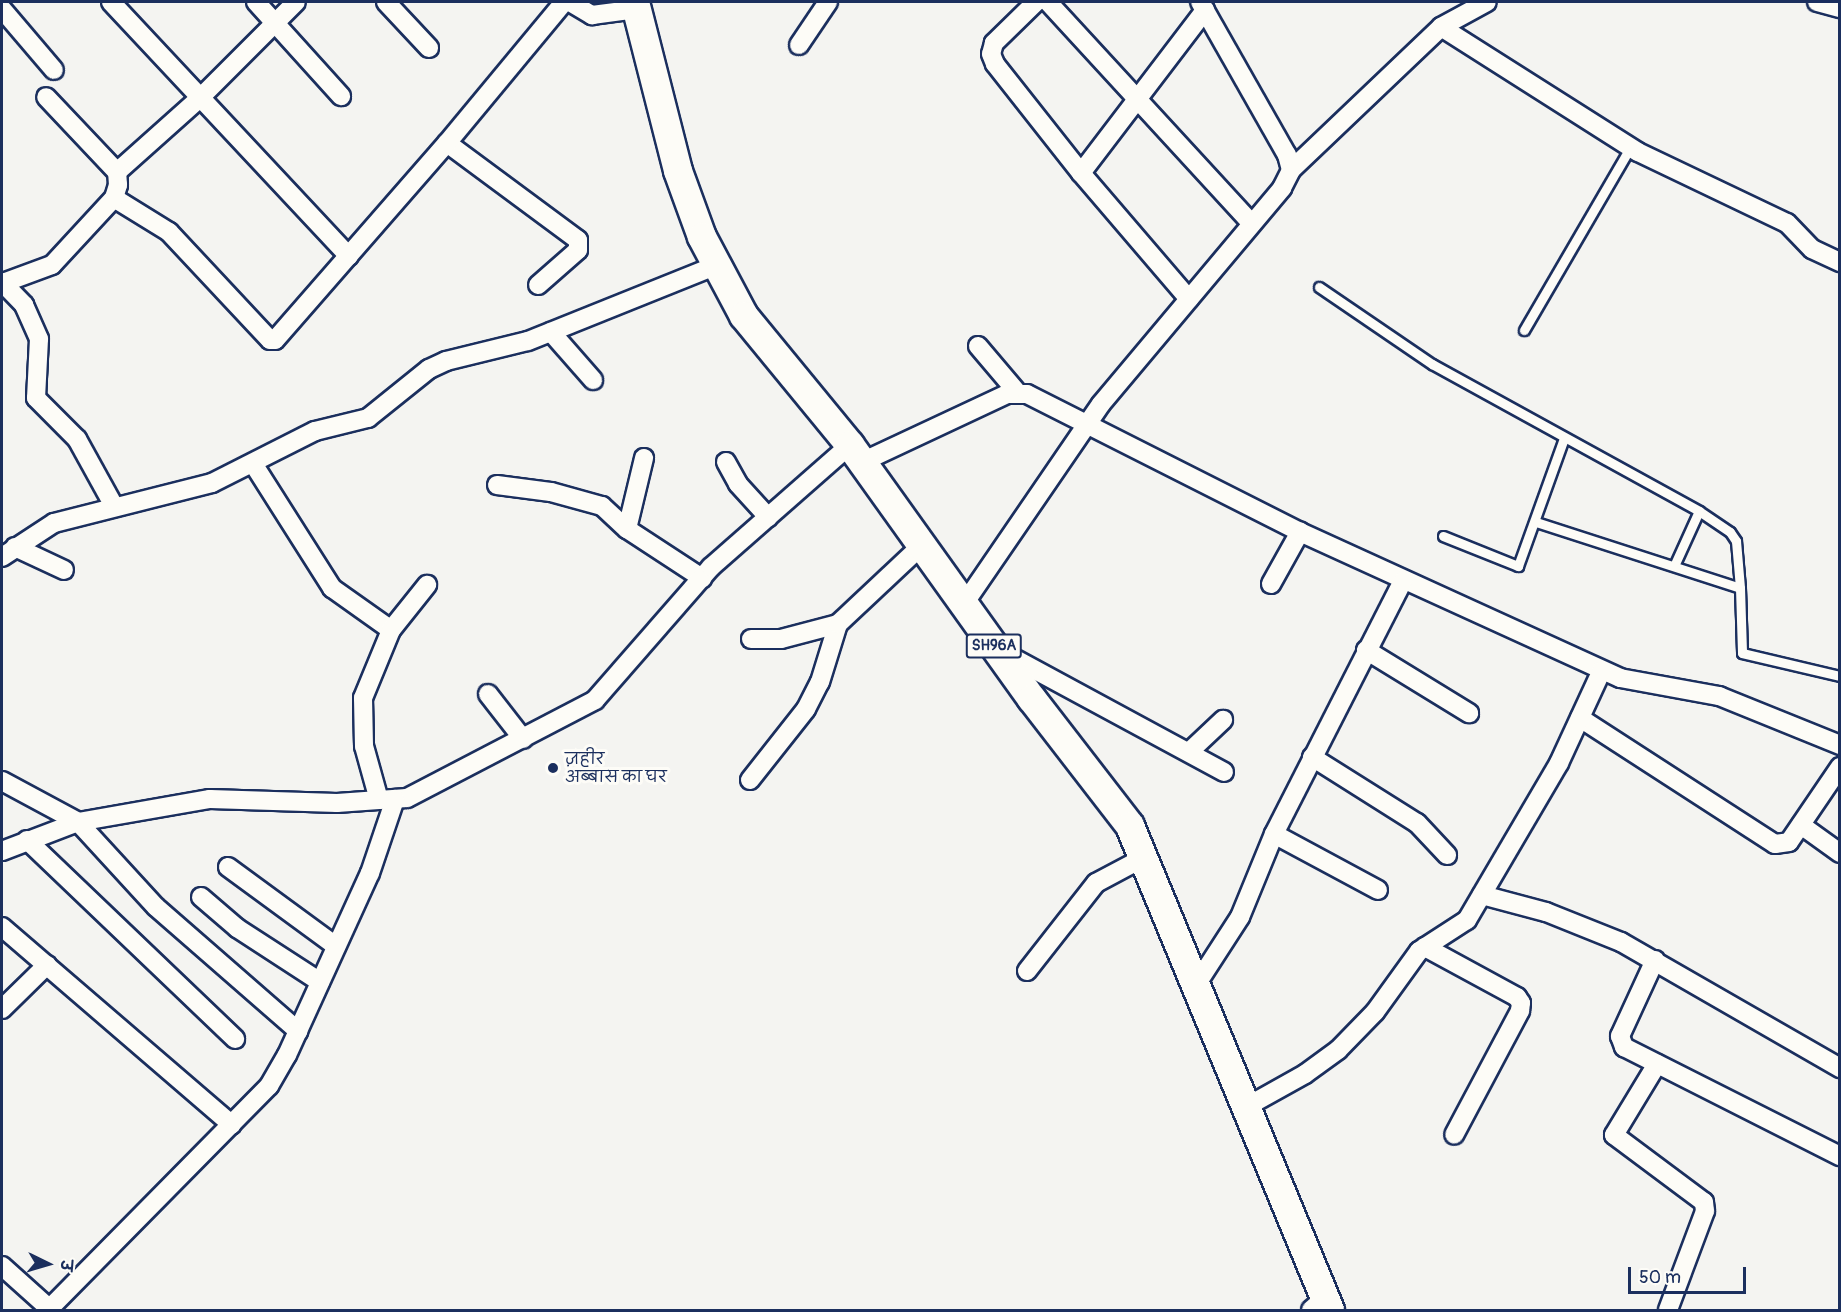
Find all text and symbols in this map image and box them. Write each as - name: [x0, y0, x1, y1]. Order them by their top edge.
- road number: SH96A: [966, 634, 1022, 658]
- place label: ज़हीर अब्बास का घर: [565, 749, 667, 787]
- marker: ज़हीर अब्बास का घर: [546, 761, 560, 775]
- north arrow: [18, 1234, 78, 1294]
- scale bar: [1631, 1255, 1750, 1293]
- text: उ: [56, 1259, 76, 1272]
- text: 50 m: [1639, 1266, 1681, 1289]

